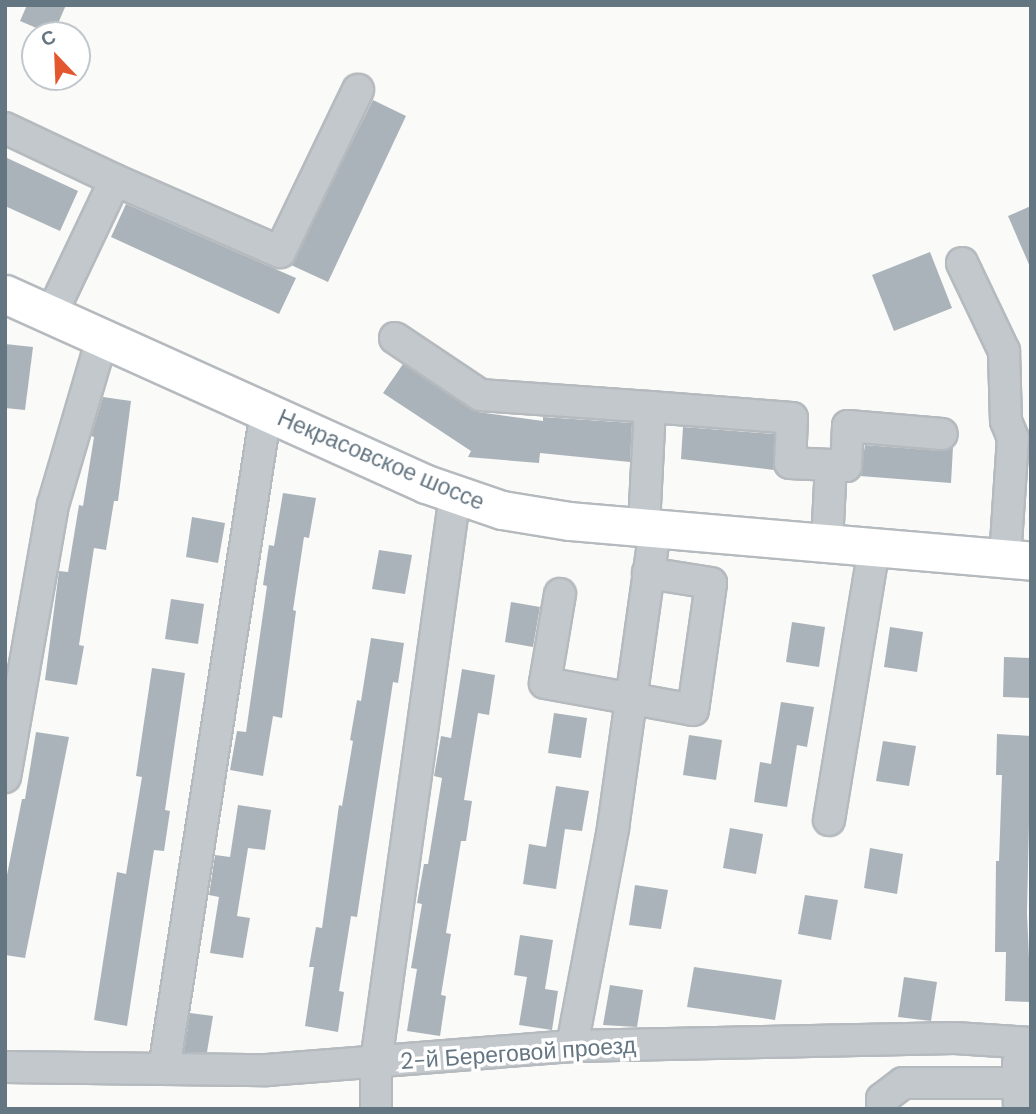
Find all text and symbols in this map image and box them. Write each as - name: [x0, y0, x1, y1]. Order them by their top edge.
- north arrow: [21, 21, 91, 91]
- text: С: [37, 24, 60, 52]
- street label: Некрасовское шоссе: [273, 404, 489, 516]
- street label: 2-й Береговой проезд: [399, 1031, 637, 1075]

